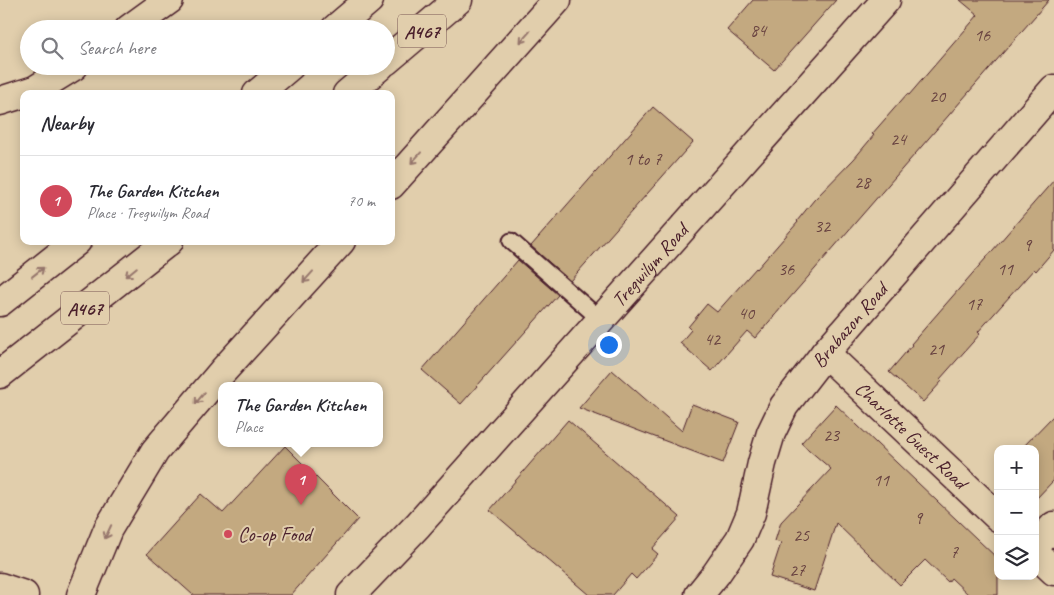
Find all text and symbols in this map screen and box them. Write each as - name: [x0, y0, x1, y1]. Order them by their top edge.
- road number: A467: [398, 15, 446, 48]
- house number: 84: [750, 19, 768, 41]
- search box: [20, 20, 395, 75]
- house number: 16: [974, 24, 991, 46]
- one-way arrow: [519, 30, 531, 43]
- icon: search: [38, 34, 66, 62]
- text: Search here: [78, 36, 155, 60]
- house number: 20: [929, 85, 947, 107]
- text: Nearby: [40, 110, 93, 136]
- house number: 24: [890, 128, 908, 150]
- house number: 1 to 7: [624, 148, 663, 170]
- one-way arrow: [411, 151, 422, 164]
- house number: 28: [854, 171, 872, 193]
- text: The Garden Kitchen: [87, 179, 219, 203]
- text: 1: [52, 191, 60, 211]
- text: 70 m: [348, 191, 375, 211]
- text: Place · Tregwilym Road: [87, 203, 208, 223]
- house number: 32: [814, 215, 832, 237]
- street label: Tregwilym Road: [606, 216, 696, 312]
- house number: 9: [1023, 234, 1033, 256]
- house number: 36: [778, 258, 795, 280]
- house number: 11: [997, 258, 1014, 280]
- one-way arrow: [125, 266, 138, 277]
- one-way arrow: [31, 267, 44, 278]
- one-way arrow: [302, 271, 314, 284]
- street label: Brabazon Road: [806, 276, 895, 373]
- road number: A467: [61, 292, 109, 324]
- house number: 17: [966, 293, 983, 315]
- house number: 40: [738, 302, 756, 324]
- house number: 42: [704, 328, 722, 350]
- your location: [596, 332, 622, 358]
- house number: 21: [928, 338, 945, 360]
- street label: Charlotte Guest Road: [850, 376, 975, 496]
- popup: [218, 382, 383, 447]
- one-way arrow: [194, 392, 205, 405]
- text: The Garden Kitchen: [235, 393, 366, 417]
- text: Place: [235, 417, 263, 437]
- house number: 23: [823, 424, 841, 446]
- map controls: [994, 445, 1039, 580]
- button: +: [994, 445, 1039, 490]
- pin: 1: [285, 464, 317, 505]
- house number: 11: [873, 469, 890, 491]
- button: −: [994, 490, 1039, 535]
- house number: 9: [914, 507, 924, 529]
- place label: Co-op Food: [238, 522, 314, 547]
- one-way arrow: [103, 524, 112, 539]
- house number: 25: [793, 524, 810, 546]
- marker: Co-op Food: [222, 528, 234, 540]
- button: layers: [994, 535, 1039, 580]
- house number: 7: [950, 541, 959, 563]
- house number: 27: [789, 559, 806, 581]

